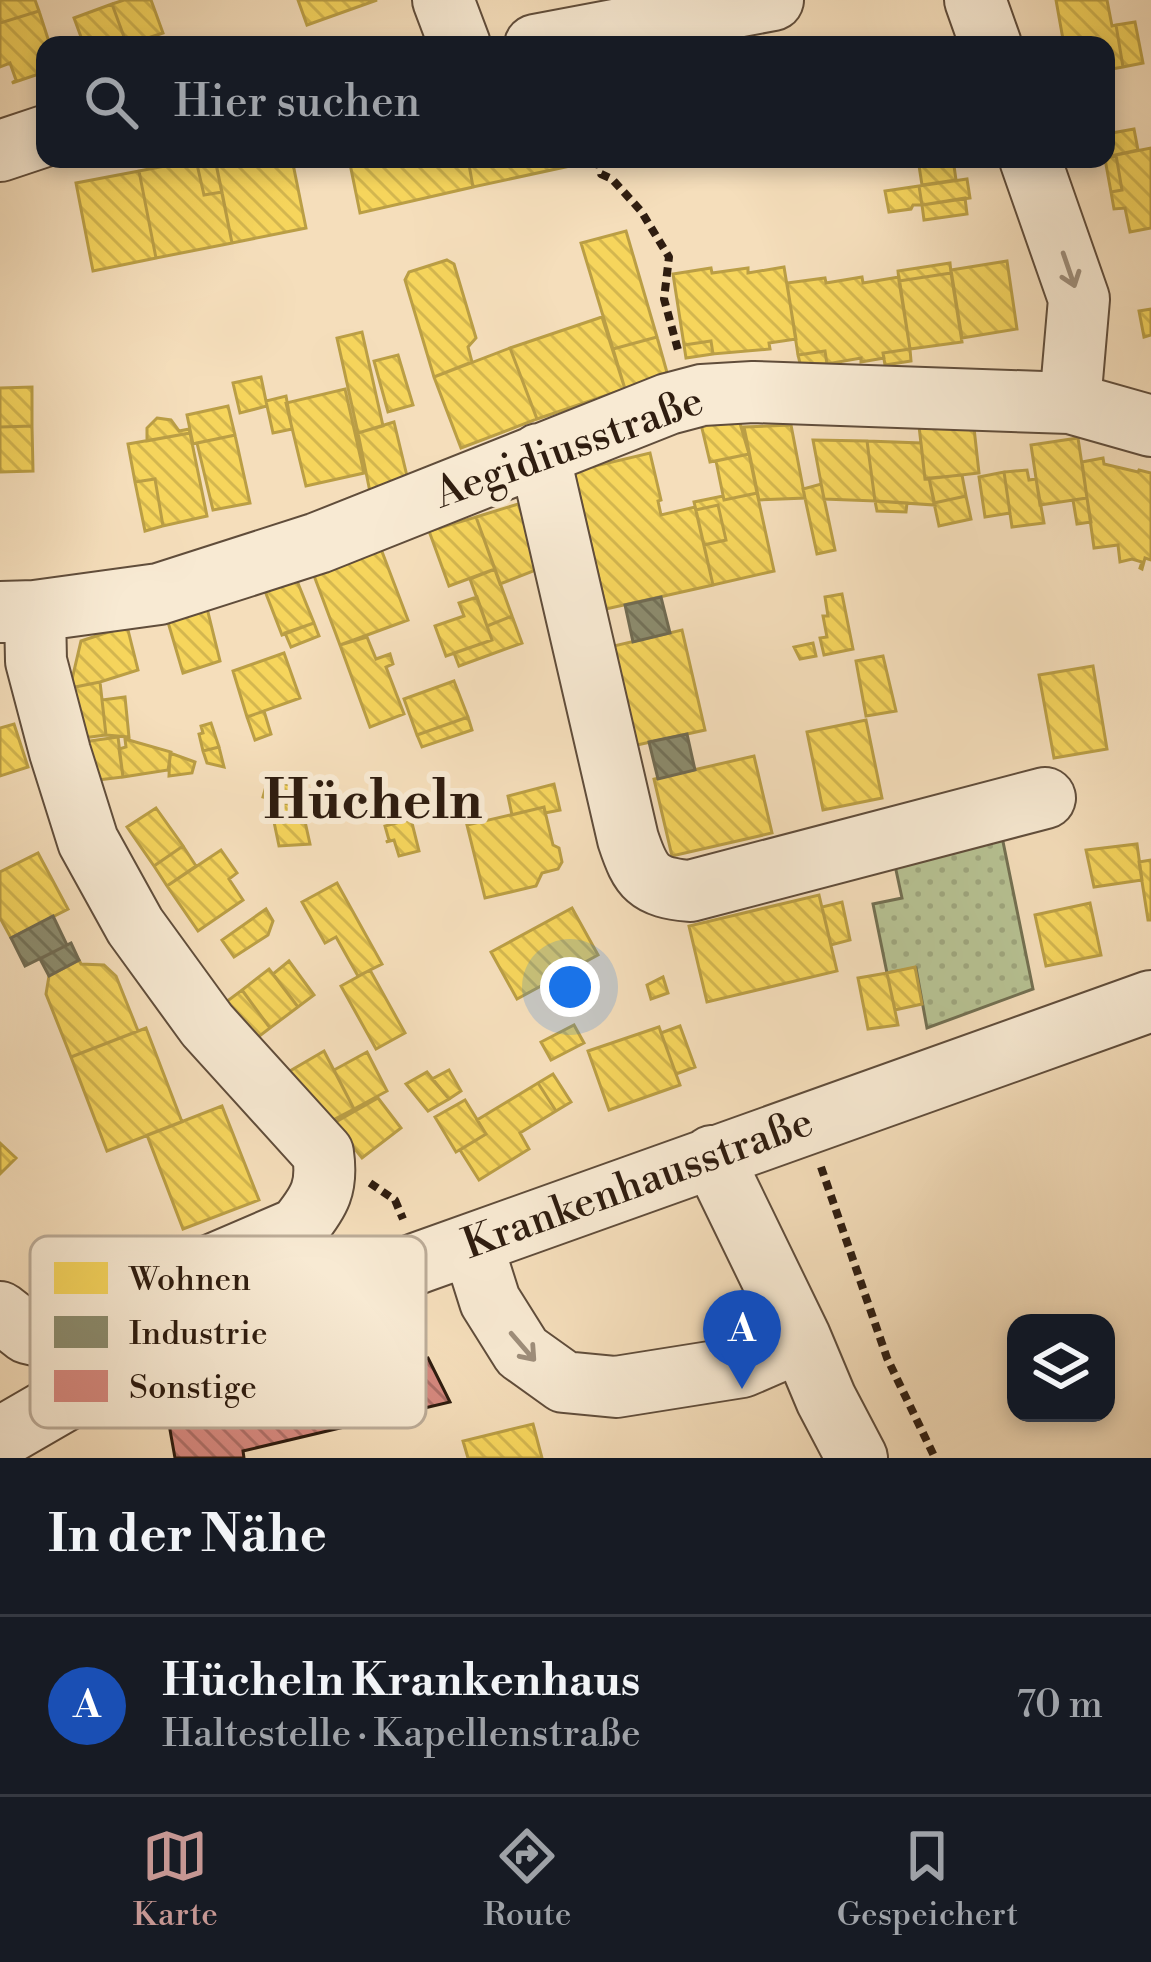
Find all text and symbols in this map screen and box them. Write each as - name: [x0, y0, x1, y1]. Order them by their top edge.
- search box: [36, 36, 1115, 168]
- icon: search: [78, 69, 144, 135]
- text: Hier suchen: [174, 74, 420, 131]
- one-way arrow: [1060, 250, 1081, 287]
- street label: Aegidiusstraße: [426, 375, 711, 522]
- district label: Hücheln: [264, 768, 482, 836]
- your location: [540, 957, 600, 1017]
- street label: Krankenhausstraße: [456, 1096, 820, 1272]
- legend: [30, 1236, 426, 1428]
- text: Wohnen: [128, 1260, 251, 1301]
- pin: A: [703, 1290, 781, 1389]
- text: Industrie: [129, 1314, 268, 1355]
- map controls: [1007, 1314, 1115, 1422]
- button: layers: [1007, 1314, 1115, 1422]
- one-way arrow: [509, 1332, 536, 1362]
- text: Sonstige: [129, 1368, 257, 1409]
- text: In der Nähe: [48, 1504, 327, 1568]
- text: Hücheln Krankenhaus: [162, 1653, 640, 1710]
- text: A: [73, 1681, 101, 1730]
- text: 70 m: [1016, 1681, 1103, 1730]
- text: Haltestelle · Kapellenstraße: [162, 1710, 641, 1759]
- tab: Karte: [133, 1823, 218, 1936]
- tab: Route: [483, 1823, 571, 1936]
- tab: Gespeichert: [837, 1823, 1018, 1936]

